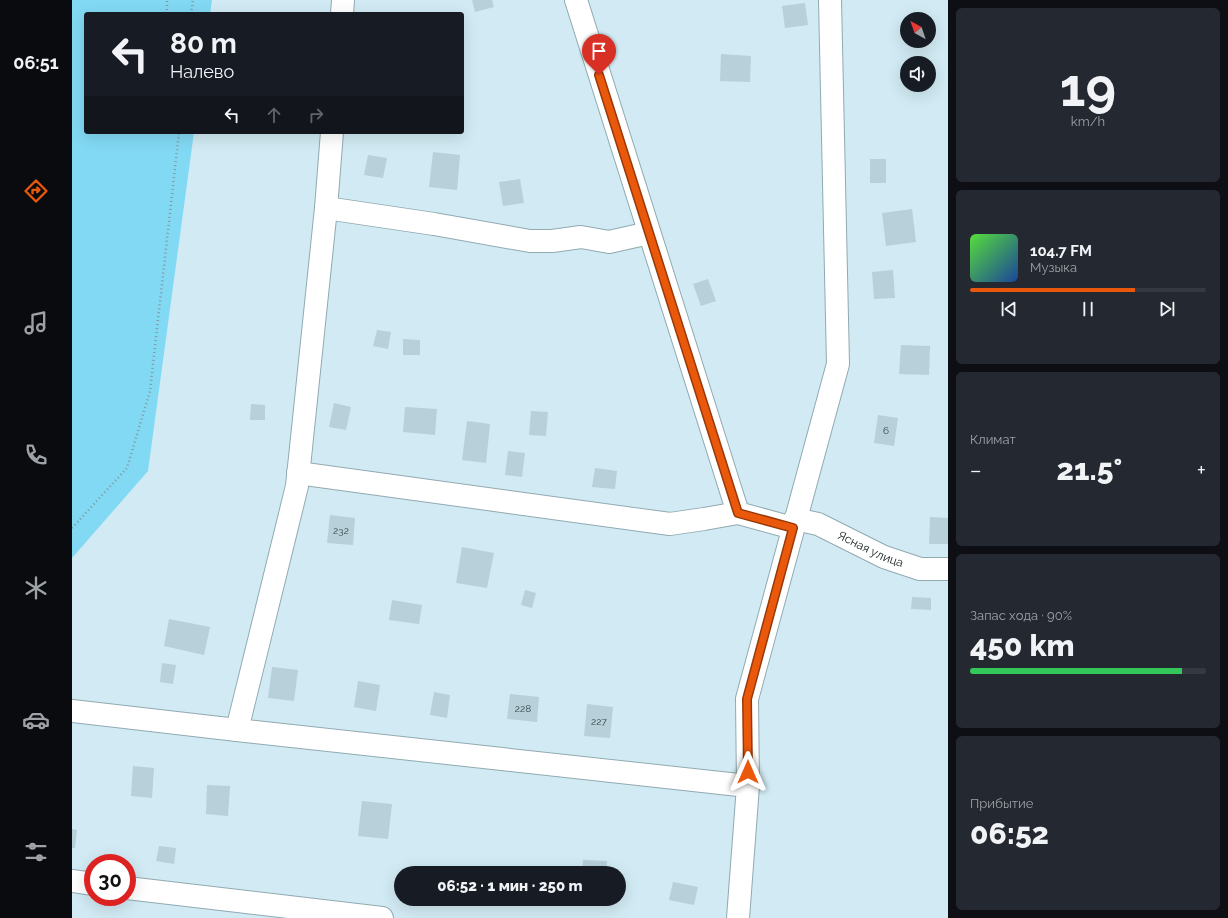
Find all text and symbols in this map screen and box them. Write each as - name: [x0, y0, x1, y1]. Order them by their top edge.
- north arrow: [900, 12, 936, 48]
- map controls: [900, 12, 936, 92]
- text: 80 m: [170, 27, 237, 60]
- icon: left: [104, 28, 156, 80]
- pin: [582, 34, 616, 75]
- icon: arrive: [588, 40, 610, 62]
- text: 06:51: [13, 52, 59, 73]
- button: sound: [900, 56, 936, 92]
- text: 19: [1060, 57, 1116, 118]
- text: Налево: [170, 61, 234, 82]
- icon: left: [221, 104, 243, 126]
- icon: ahead: [263, 104, 285, 126]
- icon: right: [305, 104, 327, 126]
- text: km/h: [1071, 114, 1105, 129]
- icon: directions: [22, 177, 50, 205]
- text: 104.7 FM: [1030, 242, 1092, 260]
- text: Музыка: [1030, 260, 1077, 275]
- icon: previous: [998, 298, 1020, 320]
- icon: pause: [1077, 298, 1099, 320]
- icon: next: [1156, 298, 1178, 320]
- icon: music: [22, 309, 50, 337]
- house number: 6: [883, 425, 889, 436]
- text: Климат: [970, 432, 1016, 447]
- icon: phone: [22, 441, 50, 469]
- text: 21.5°: [1057, 452, 1122, 487]
- text: −: [970, 457, 982, 483]
- text: +: [1197, 457, 1206, 483]
- house number: 232: [333, 525, 349, 536]
- street label: Ясная улица: [836, 528, 905, 570]
- icon: climate: [22, 574, 50, 602]
- text: Запас хода · 90%: [970, 608, 1072, 623]
- text: 450 km: [970, 628, 1075, 663]
- house number: 228: [515, 703, 531, 714]
- icon: car: [22, 706, 50, 734]
- house number: 227: [591, 716, 608, 727]
- position arrow: [727, 751, 769, 793]
- text: Прибытие: [970, 796, 1033, 811]
- text: 06:52: [970, 816, 1049, 851]
- icon: filters: [22, 838, 50, 866]
- speed limit sign: 30: [84, 854, 136, 906]
- text: 06:52 · 1 мин · 250 m: [437, 877, 583, 895]

